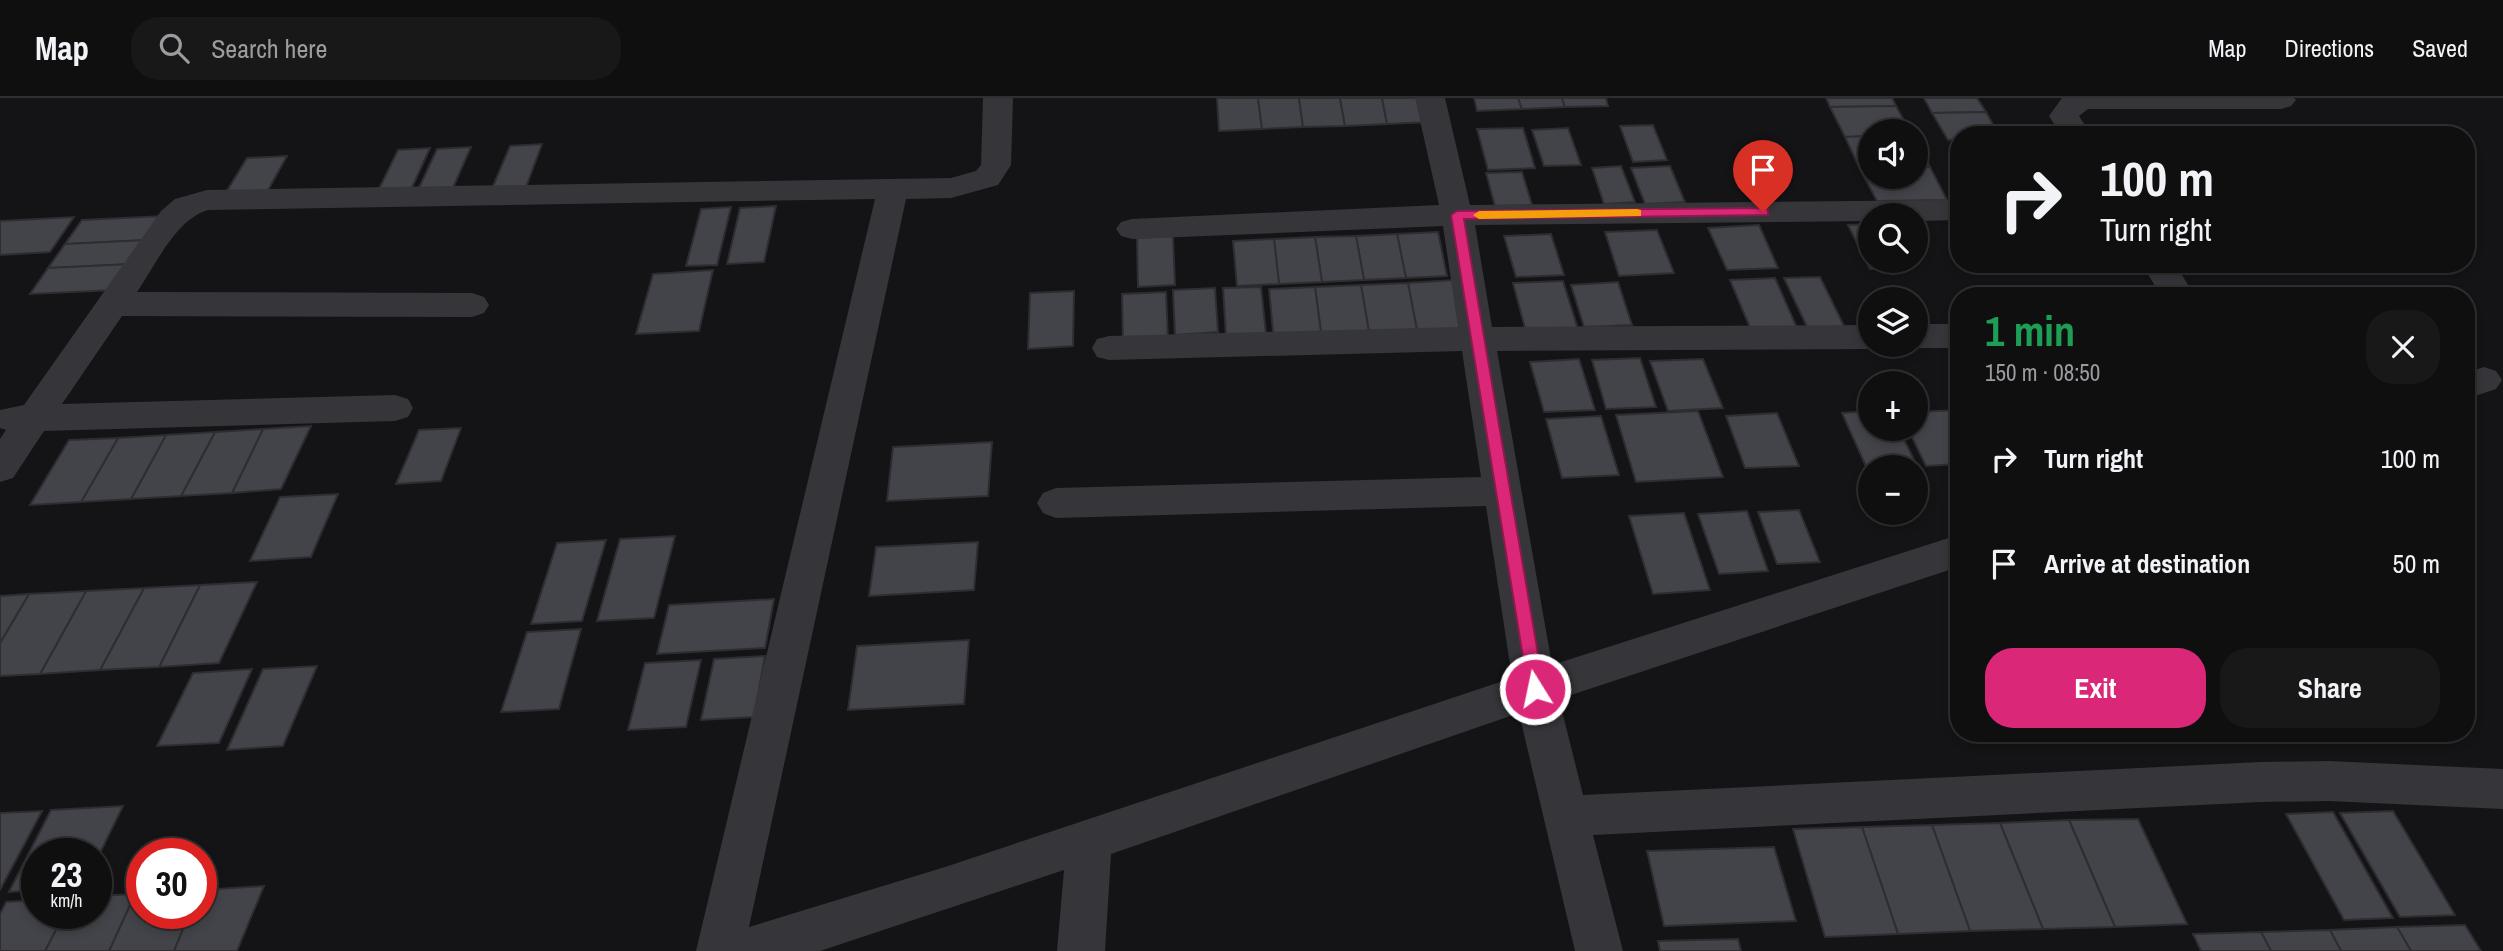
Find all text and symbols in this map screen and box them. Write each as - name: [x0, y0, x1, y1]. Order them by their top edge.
- search box: [131, 17, 621, 80]
- text: Map: [35, 26, 89, 70]
- icon: search: [155, 29, 193, 67]
- text: Search here: [211, 31, 327, 66]
- text: Map: [2208, 32, 2246, 64]
- text: Directions: [2284, 32, 2374, 64]
- text: Saved: [2412, 32, 2468, 64]
- map controls: [1858, 119, 1928, 525]
- button: sound: [1858, 119, 1928, 189]
- pin: [1733, 140, 1793, 212]
- text: 100 m: [2100, 145, 2214, 211]
- icon: arrive: [1744, 151, 1782, 189]
- icon: right: [1985, 154, 2076, 245]
- button: search: [1858, 203, 1928, 273]
- text: Turn right: [2100, 208, 2212, 251]
- button: layers: [1858, 287, 1928, 357]
- text: 1 min: [1985, 303, 2075, 359]
- button: close: [2366, 310, 2440, 384]
- text: 150 m · 08:50: [1985, 357, 2100, 388]
- button: +: [1858, 371, 1928, 441]
- icon: right: [1985, 440, 2023, 478]
- text: Turn right: [2044, 441, 2143, 476]
- text: 100 m: [2381, 441, 2440, 476]
- button: −: [1858, 455, 1928, 525]
- icon: arrive: [1985, 545, 2023, 583]
- text: Arrive at destination: [2044, 546, 2250, 581]
- text: 50 m: [2393, 546, 2440, 581]
- button: Exit: [1985, 648, 2206, 728]
- button: Share: [2220, 648, 2440, 728]
- position arrow: [1498, 652, 1572, 726]
- speed limit sign: 30: [126, 838, 217, 929]
- text: 23: [51, 851, 82, 898]
- text: km/h: [51, 888, 83, 913]

